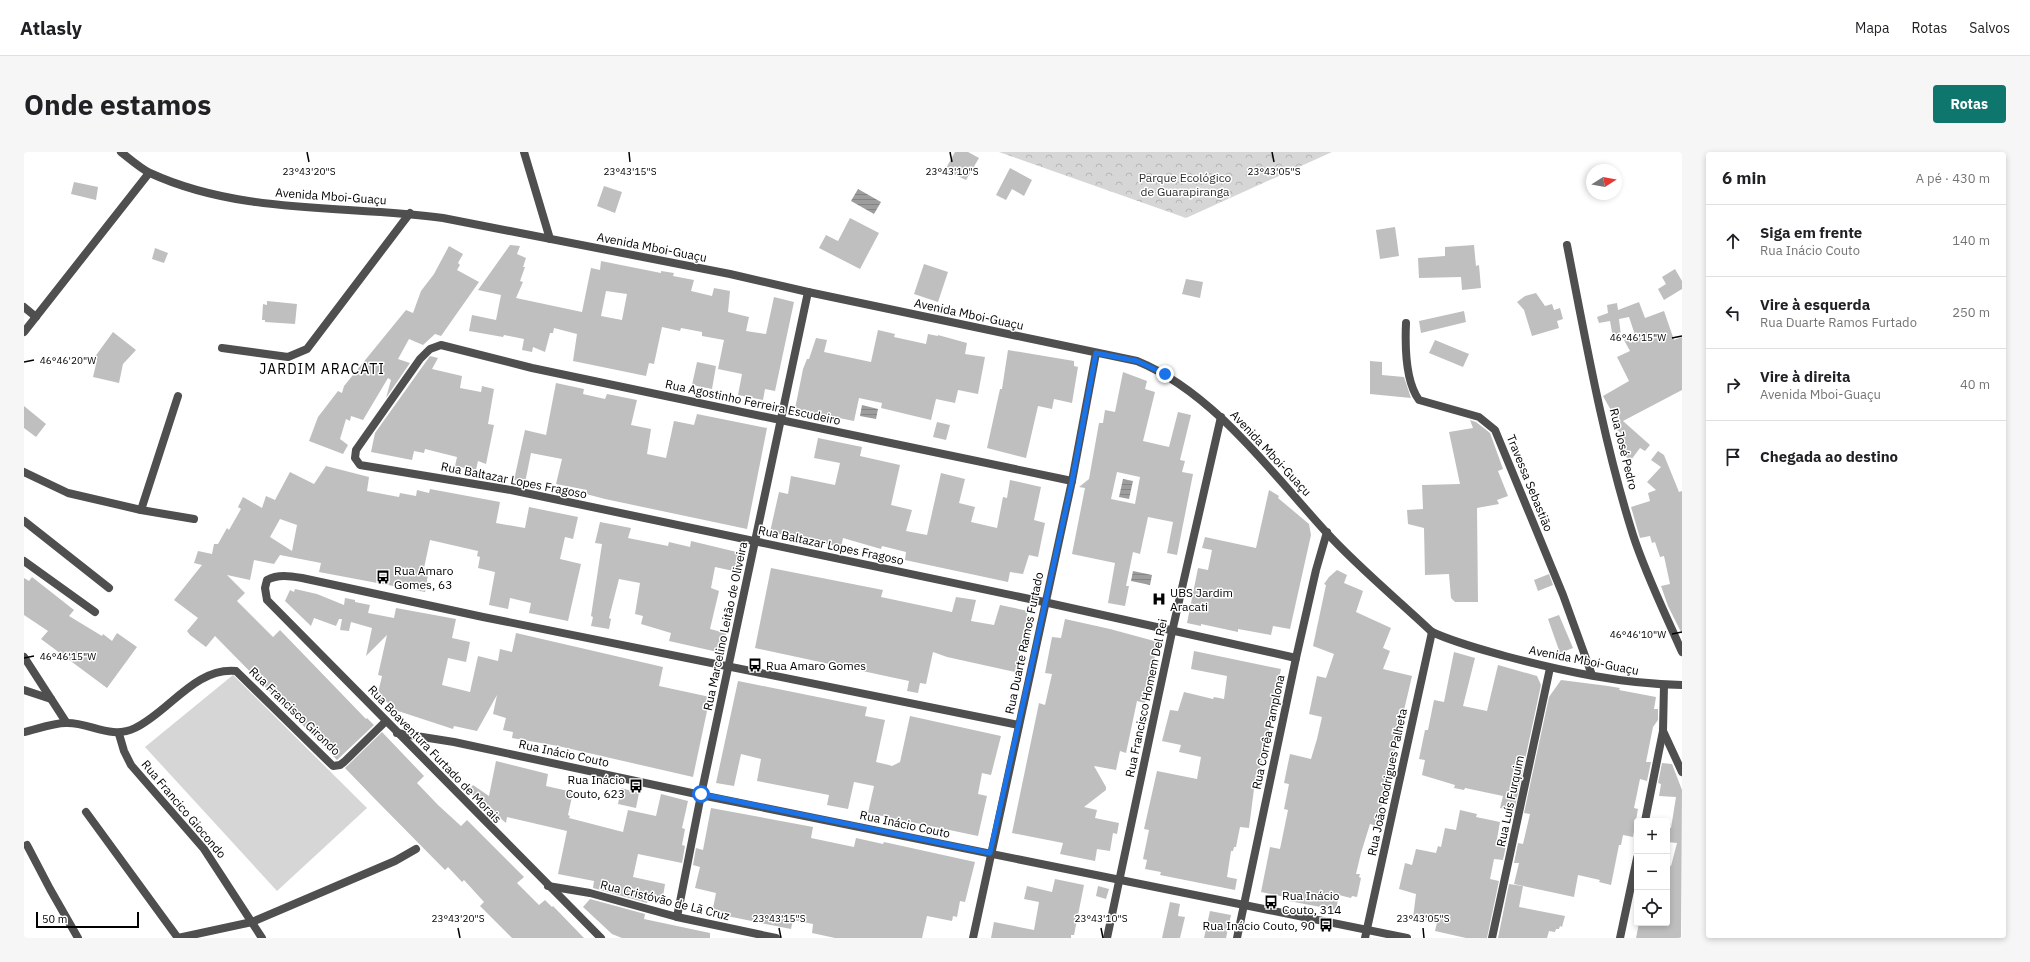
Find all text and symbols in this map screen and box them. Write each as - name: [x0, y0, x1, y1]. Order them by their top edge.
- text: Atlasly: [20, 16, 82, 40]
- text: Mapa: [1855, 19, 1889, 37]
- text: Rotas: [1911, 19, 1947, 37]
- text: Salvos: [1969, 19, 2010, 37]
- button: Rotas: [1933, 85, 2006, 123]
- text: Onde estamos: [24, 86, 211, 123]
- north arrow: [1586, 164, 1622, 200]
- text: 23°43'20"S: [282, 165, 336, 178]
- text: 23°43'15"S: [603, 165, 657, 178]
- text: 23°43'10"S: [925, 165, 979, 178]
- text: 23°43'05"S: [1247, 165, 1301, 178]
- text: 6 min: [1722, 167, 1766, 189]
- park label: Parque Ecológico de Guarapiranga: [1139, 170, 1232, 199]
- text: A pé · 430 m: [1916, 170, 1990, 187]
- street label: Avenida Mboi-Guaçu: [275, 185, 387, 207]
- text: Siga em frente: [1760, 223, 1862, 242]
- street label: Avenida Mboi-Guaçu: [596, 229, 708, 265]
- icon: ahead: [1722, 230, 1744, 252]
- text: 140 m: [1952, 232, 1990, 249]
- text: Rua Inácio Couto: [1760, 242, 1860, 259]
- street label: Avenida Mboi-Guaçu: [913, 295, 1025, 333]
- text: Vire à esquerda: [1760, 295, 1870, 314]
- icon: left: [1722, 302, 1744, 324]
- text: 250 m: [1952, 304, 1990, 321]
- text: Rua Duarte Ramos Furtado: [1760, 314, 1917, 331]
- text: 46°46'15"W: [1610, 331, 1666, 344]
- text: 46°46'20"W: [40, 354, 96, 367]
- district label: JARDIM ARACATI: [259, 360, 385, 378]
- route end: [1156, 365, 1174, 383]
- text: Vire à direita: [1760, 367, 1850, 386]
- icon: right: [1722, 374, 1744, 396]
- street label: Rua Agostinho Ferreira Escudeiro: [664, 376, 842, 428]
- text: 40 m: [1960, 376, 1990, 393]
- text: Avenida Mboi-Guaçu: [1760, 386, 1881, 403]
- street label: Avenida Mboi-Guaçu: [1227, 407, 1315, 499]
- street label: Rua José Pedro: [1607, 407, 1641, 492]
- street label: Travessa Sebastião: [1504, 432, 1556, 534]
- icon: arrive: [1722, 446, 1744, 468]
- text: Chegada ao destino: [1760, 447, 1898, 466]
- street label: Rua Baltazar Lopes Fragoso: [440, 458, 589, 502]
- street label: Rua Baltazar Lopes Fragoso: [757, 522, 906, 568]
- street label: Rua Marcelino Leitão de Oliveira: [700, 540, 750, 712]
- place label: Rua Amaro Gomes, 63: [394, 563, 454, 592]
- bus stop icon: Rua Amaro Gomes, 63: [375, 569, 391, 585]
- street label: Rua Duarte Ramos Furtado: [1002, 570, 1046, 715]
- place label: UBS Jardim Aracati: [1170, 585, 1233, 614]
- hospital icon: UBS Jardim Aracati: [1151, 591, 1167, 607]
- street label: Rua Francisco Homem Del Rei: [1122, 617, 1170, 779]
- text: 46°46'10"W: [1610, 628, 1666, 641]
- street label: Avenida Mboi-Guaçu: [1528, 642, 1640, 678]
- text: 46°46'15"W: [40, 650, 96, 663]
- bus stop icon: Rua Amaro Gomes: [747, 657, 763, 673]
- place label: Rua Amaro Gomes: [766, 658, 866, 673]
- street label: Rua Francisco Girondo: [246, 664, 344, 759]
- street label: Rua Corrêa Pamplona: [1249, 673, 1288, 791]
- street label: Rua Boaventura Furtado de Morais: [365, 682, 505, 826]
- street label: Rua João Rodrigues Palheta: [1364, 706, 1410, 857]
- street label: Rua Inácio Couto: [517, 736, 611, 770]
- street label: Rua Luís Furquim: [1493, 754, 1527, 848]
- street label: Rua Francico Giocondo: [139, 757, 230, 861]
- place label: Rua Inácio Couto, 623: [566, 772, 625, 801]
- bus stop icon: Rua Inácio Couto, 623: [628, 778, 644, 794]
- route start: [692, 785, 710, 803]
- street label: Rua Inácio Couto: [858, 807, 952, 841]
- map controls: [1634, 818, 1670, 926]
- button: +: [1634, 818, 1670, 854]
- button: −: [1634, 854, 1670, 890]
- street label: Rua Cristóvão de Lã Cruz: [599, 877, 732, 923]
- place label: Rua Inácio Couto, 314: [1282, 888, 1341, 917]
- button: locate: [1634, 890, 1670, 926]
- bus stop icon: Rua Inácio Couto, 314: [1263, 894, 1279, 910]
- scale bar: [36, 910, 139, 929]
- text: 50 m: [42, 912, 67, 926]
- text: 23°43'20"S: [431, 912, 485, 925]
- text: 23°43'15"S: [752, 912, 806, 925]
- text: 23°43'10"S: [1074, 912, 1128, 925]
- text: 23°43'05"S: [1396, 912, 1450, 925]
- bus stop icon: Rua Inácio Couto, 90: [1318, 917, 1334, 933]
- place label: Rua Inácio Couto, 90: [1203, 918, 1315, 933]

